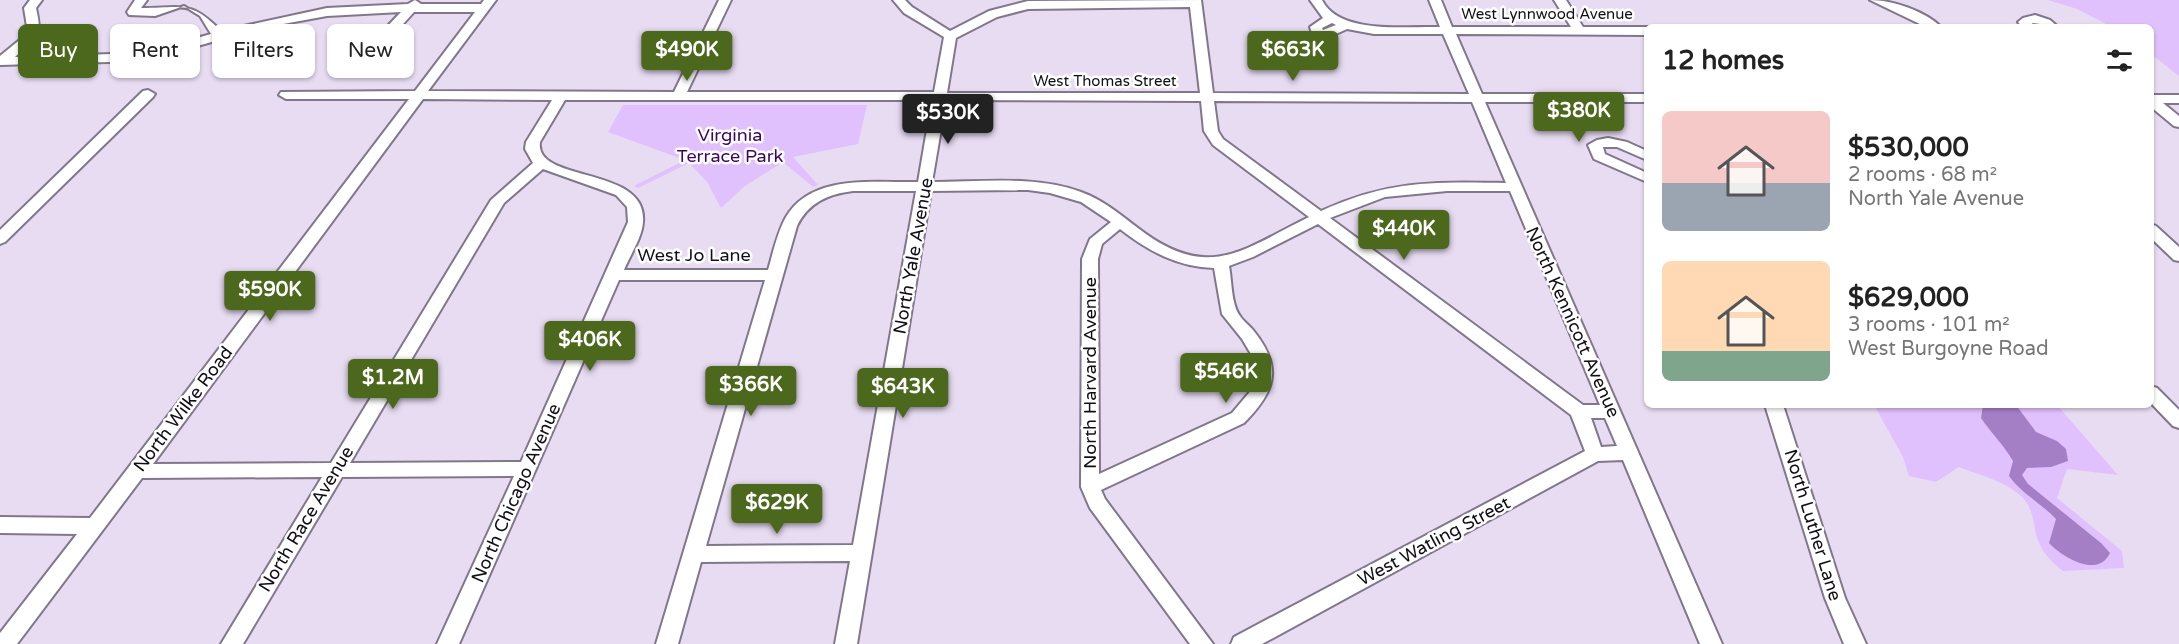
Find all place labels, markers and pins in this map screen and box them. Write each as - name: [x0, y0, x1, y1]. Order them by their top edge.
- pin: $490K: [645, 31, 729, 82]
- pin: $663K: [1251, 31, 1335, 82]
- pin: $380K: [1537, 92, 1621, 143]
- pin: $530K: [906, 94, 990, 145]
- pin: $440K: [1362, 210, 1446, 261]
- pin: $590K: [228, 271, 312, 322]
- pin: $406K: [548, 321, 632, 372]
- pin: $546K: [1184, 353, 1268, 404]
- pin: $1.2M: [351, 359, 435, 410]
- pin: $366K: [709, 366, 793, 417]
- pin: $643K: [861, 368, 945, 419]
- pin: $629K: [735, 484, 819, 535]

